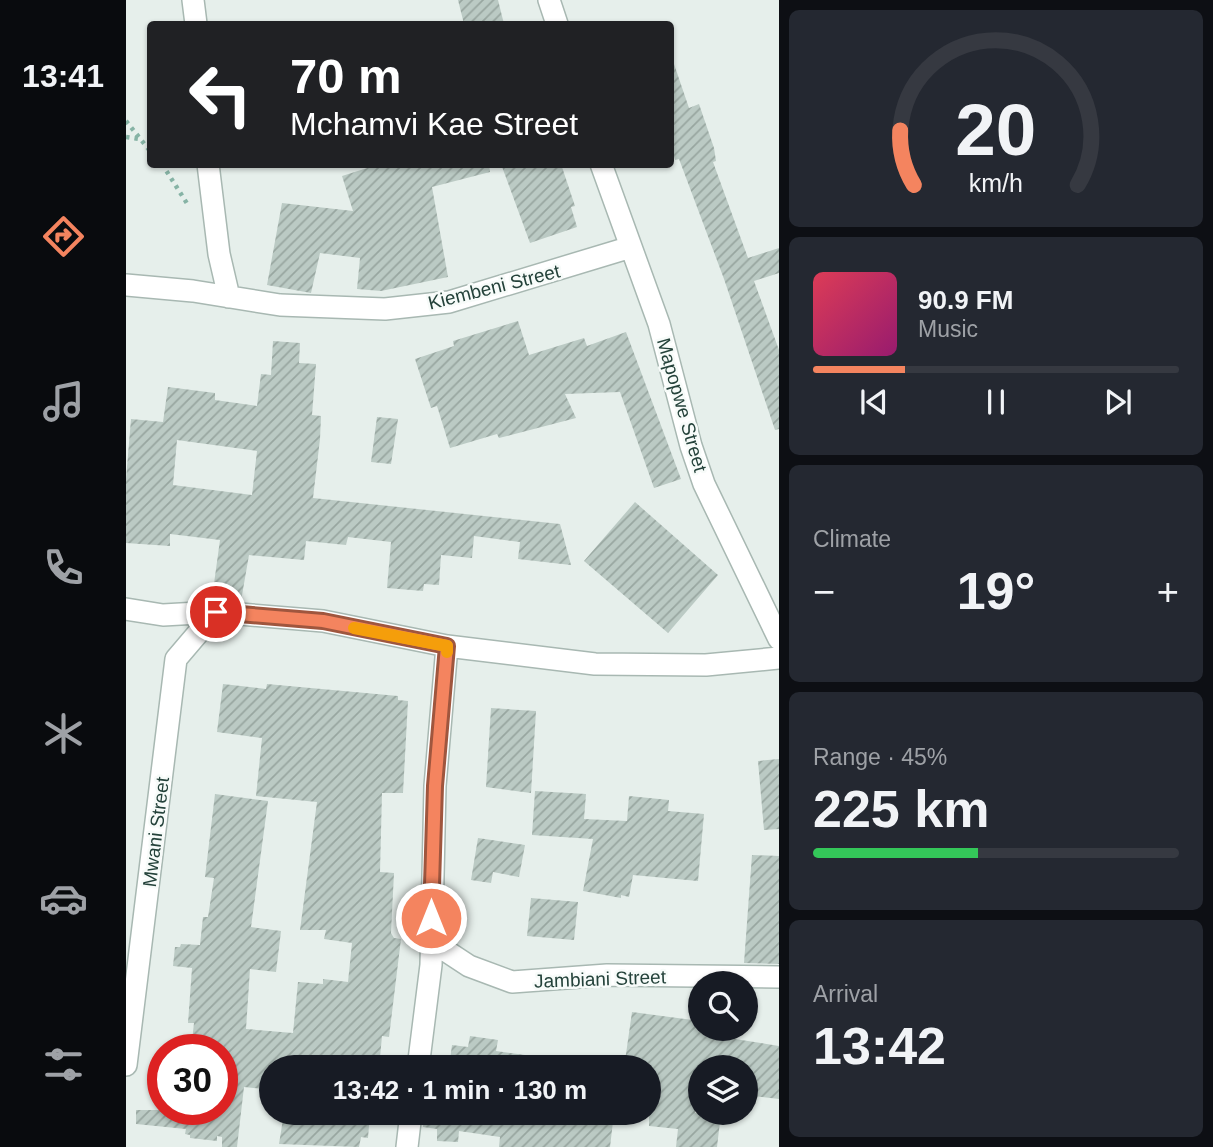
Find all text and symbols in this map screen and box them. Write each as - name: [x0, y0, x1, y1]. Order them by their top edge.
- icon: left: [175, 49, 266, 140]
- text: 70 m: [290, 49, 402, 103]
- text: 13:41: [22, 58, 104, 94]
- text: 20: [956, 89, 1036, 170]
- text: Mchamvi Kae Street: [290, 106, 578, 142]
- text: km/h: [969, 169, 1023, 197]
- icon: directions: [39, 212, 88, 261]
- street label: Kiembeni Street: [426, 260, 563, 314]
- text: 90.9 FM: [918, 285, 1013, 315]
- text: Music: [918, 316, 978, 342]
- street label: Mapopwe Street: [653, 336, 711, 475]
- icon: music: [39, 377, 88, 426]
- icon: previous: [855, 383, 893, 421]
- icon: pause: [977, 383, 1015, 421]
- icon: next: [1099, 383, 1137, 421]
- text: Climate: [813, 526, 891, 552]
- icon: phone: [39, 543, 88, 592]
- text: 19°: [957, 562, 1035, 620]
- text: −: [813, 571, 835, 613]
- text: +: [1157, 571, 1179, 613]
- pin: [186, 582, 246, 642]
- icon: arrive: [197, 593, 235, 631]
- icon: climate: [39, 709, 88, 758]
- text: Range · 45%: [813, 744, 947, 770]
- street label: Mwani Street: [139, 775, 173, 888]
- text: 225 km: [813, 780, 989, 838]
- icon: car: [39, 874, 88, 923]
- position arrow: [394, 881, 468, 955]
- street label: Jambiani Street: [534, 966, 667, 992]
- map controls: [688, 971, 758, 1125]
- button: search: [688, 971, 758, 1041]
- text: Arrival: [813, 981, 878, 1007]
- text: 13:42: [813, 1017, 946, 1075]
- speed limit sign: 30: [147, 1034, 238, 1125]
- icon: filters: [39, 1040, 88, 1089]
- button: layers: [688, 1055, 758, 1125]
- text: 13:42 · 1 min · 130 m: [333, 1075, 587, 1105]

